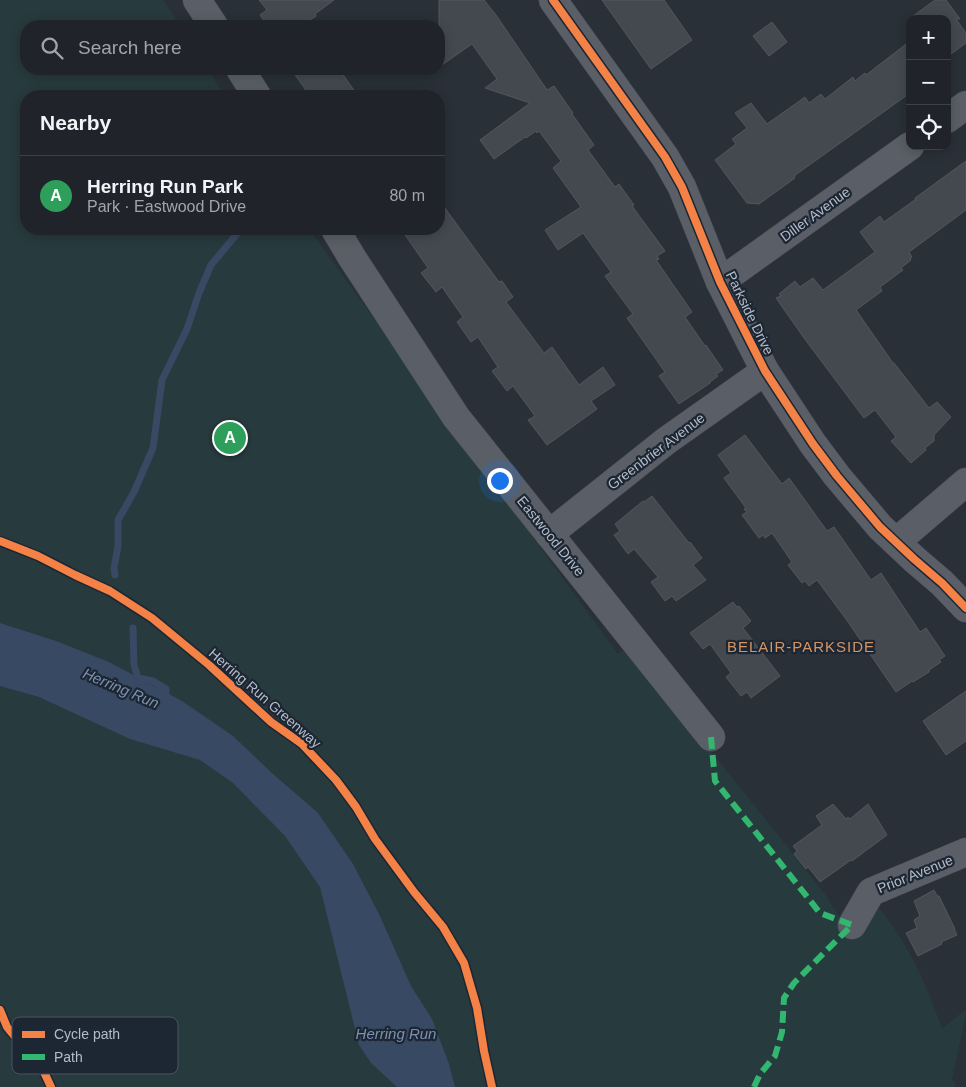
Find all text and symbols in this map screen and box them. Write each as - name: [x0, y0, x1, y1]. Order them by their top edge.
- map controls: [906, 15, 951, 150]
- button: +: [906, 15, 951, 60]
- search box: [20, 20, 445, 75]
- icon: search: [38, 34, 66, 62]
- text: Search here: [78, 37, 182, 58]
- button: −: [906, 60, 951, 105]
- button: locate: [906, 105, 951, 150]
- text: Nearby: [40, 111, 111, 134]
- text: Herring Run Park: [87, 176, 243, 197]
- street label: Diller Avenue: [777, 183, 853, 245]
- text: A: [50, 187, 62, 204]
- text: 80 m: [389, 187, 425, 204]
- text: Park · Eastwood Drive: [87, 198, 246, 215]
- street label: Parkside Drive: [723, 269, 777, 358]
- street label: Greenbrier Avenue: [604, 409, 708, 493]
- pin: A: [214, 419, 246, 457]
- your location: [487, 468, 513, 494]
- street label: Eastwood Drive: [514, 493, 588, 579]
- district label: BELAIR-PARKSIDE: [727, 638, 875, 655]
- street label: Herring Run Greenway: [206, 645, 324, 751]
- water label: Herring Run: [80, 664, 162, 712]
- street label: Prior Avenue: [875, 852, 955, 896]
- legend: [12, 1017, 178, 1074]
- water label: Herring Run: [356, 1025, 436, 1042]
- text: Cycle path: [54, 1026, 120, 1042]
- text: Path: [54, 1049, 83, 1065]

